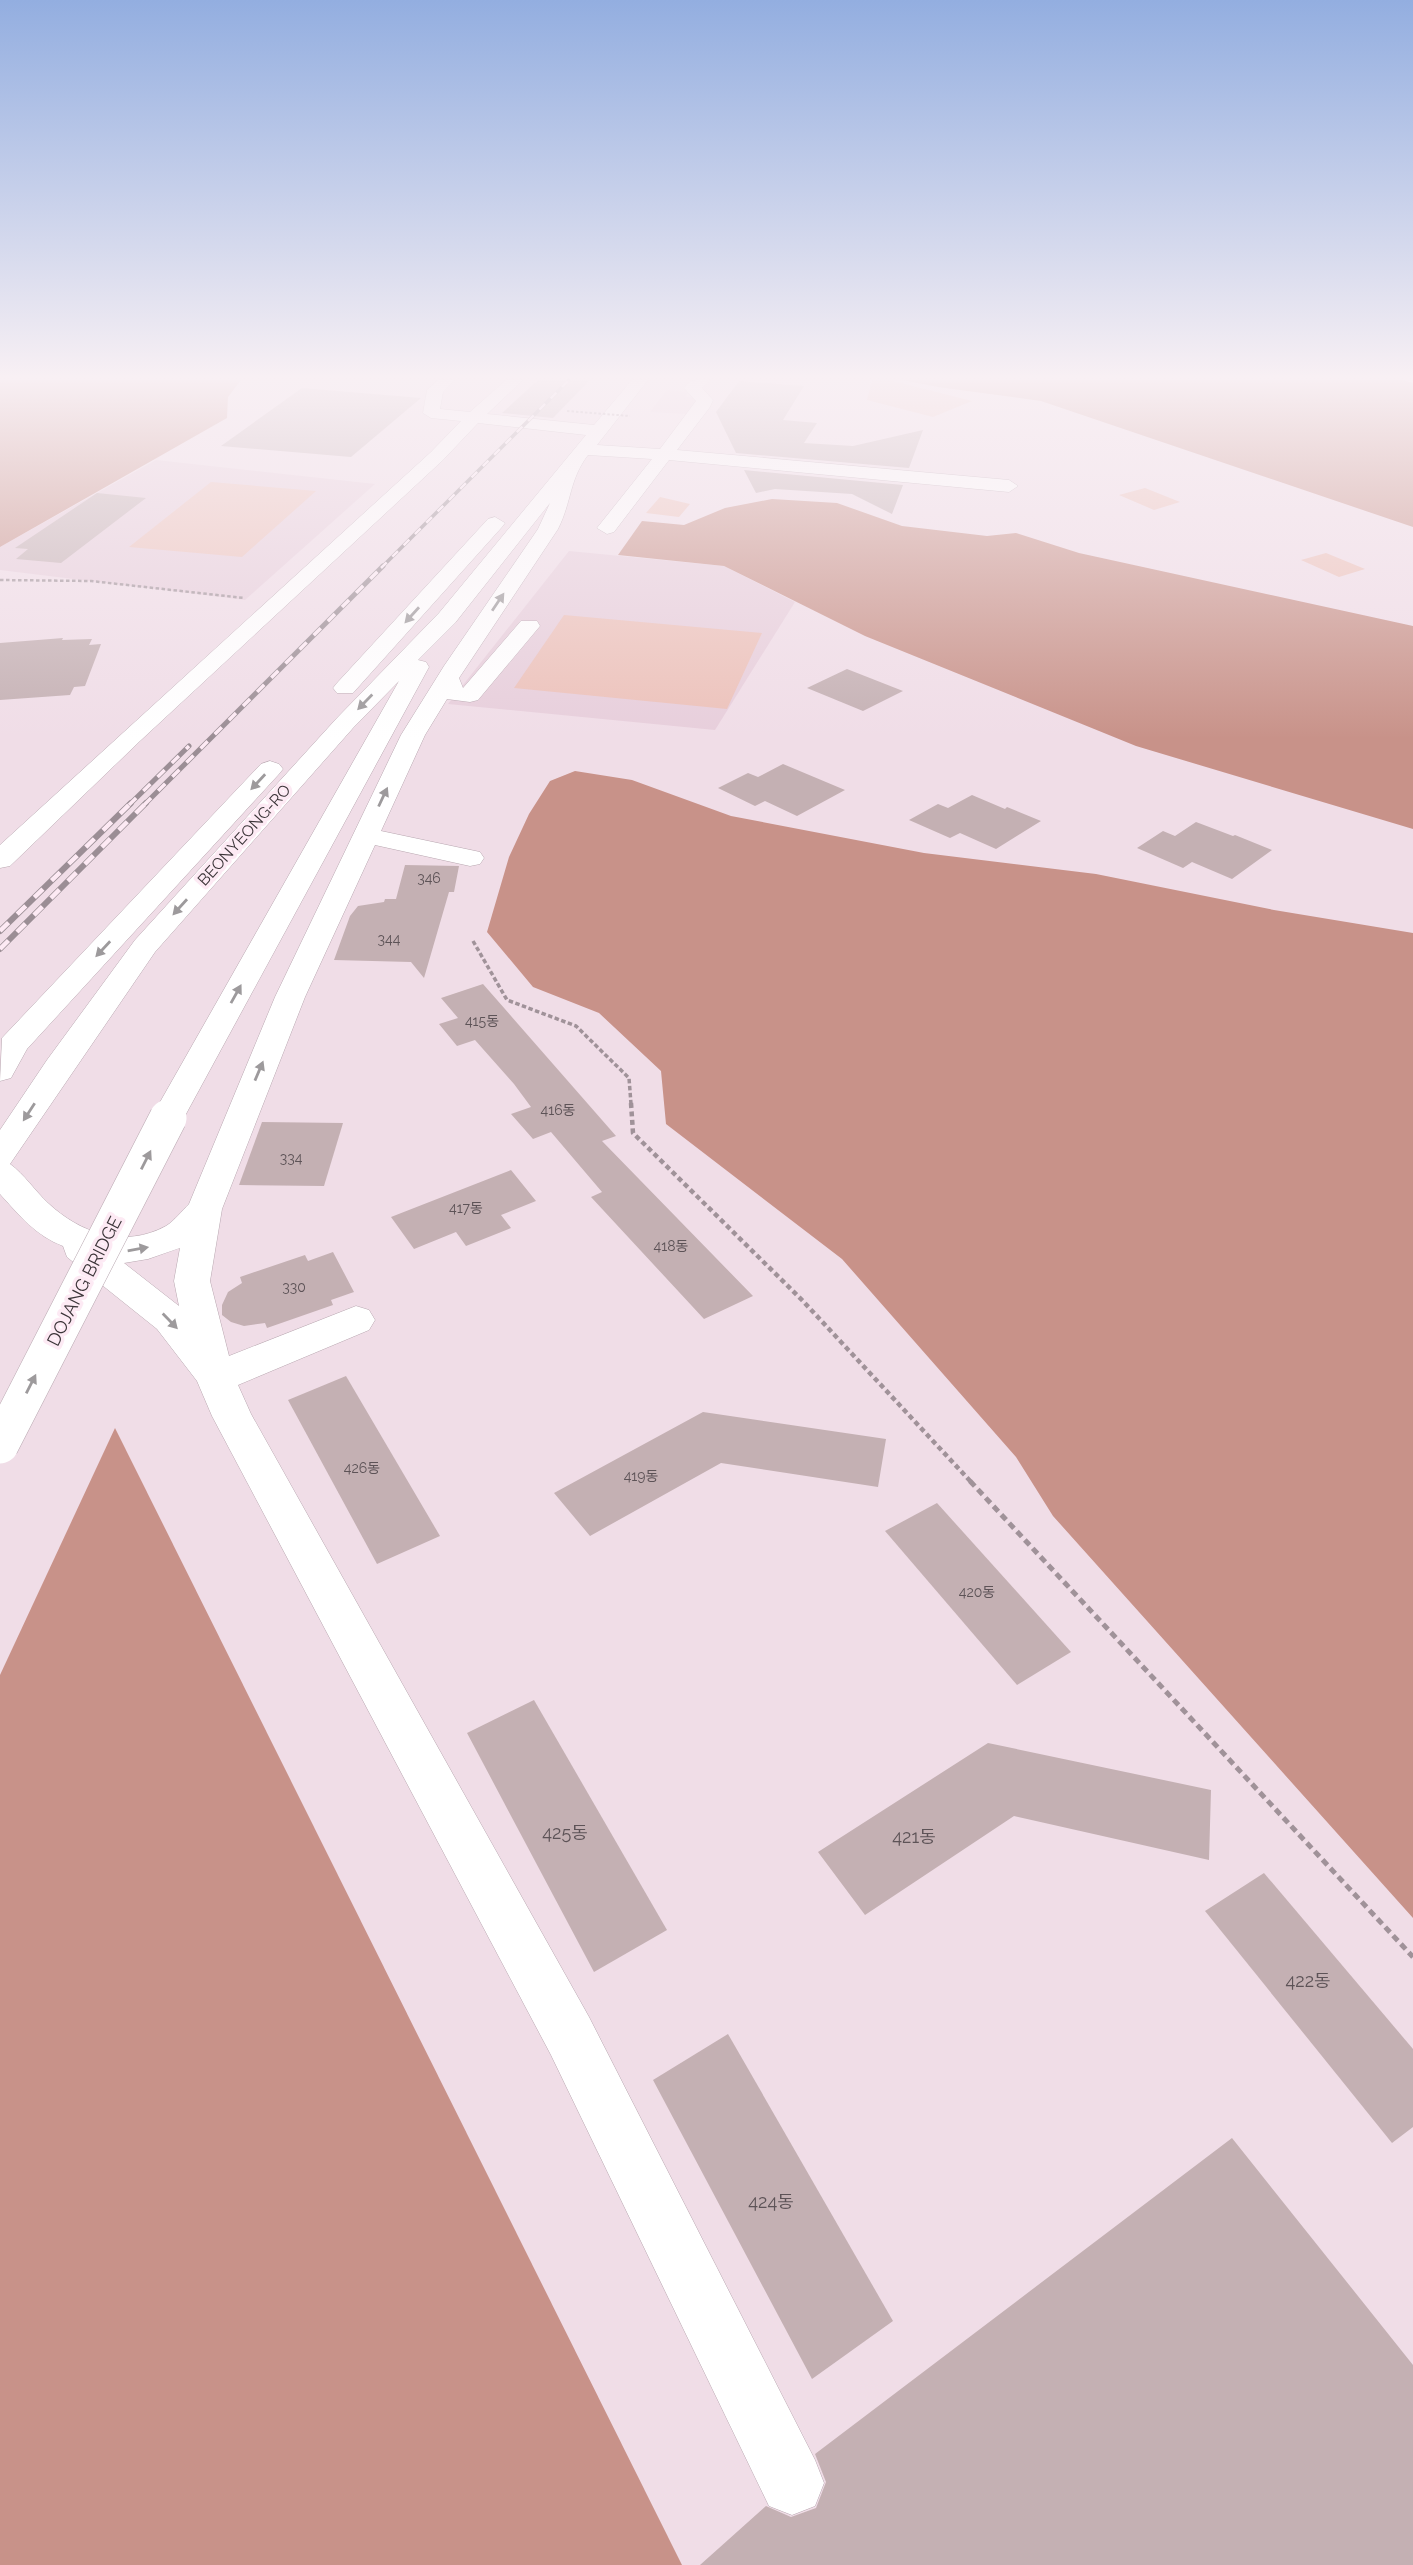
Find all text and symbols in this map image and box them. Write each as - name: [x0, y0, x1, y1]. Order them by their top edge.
- one-way arrow: [491, 592, 504, 611]
- one-way arrow: [404, 606, 420, 624]
- one-way arrow: [358, 693, 374, 710]
- one-way arrow: [250, 773, 266, 791]
- street label: BEONYEONG-RO: [194, 781, 294, 889]
- one-way arrow: [378, 787, 389, 808]
- house number: 346: [417, 870, 441, 886]
- one-way arrow: [172, 898, 188, 916]
- house number: 344: [378, 931, 401, 947]
- one-way arrow: [95, 940, 111, 958]
- one-way arrow: [230, 984, 242, 1004]
- house number: 415동: [465, 1013, 499, 1029]
- one-way arrow: [253, 1061, 264, 1082]
- one-way arrow: [23, 1102, 36, 1121]
- house number: 416동: [541, 1102, 576, 1118]
- one-way arrow: [141, 1150, 152, 1170]
- house number: 334: [280, 1150, 303, 1166]
- house number: 417동: [449, 1200, 483, 1216]
- street label: DOJANG BRIDGE: [42, 1213, 126, 1349]
- house number: 418동: [654, 1238, 689, 1254]
- one-way arrow: [127, 1243, 149, 1254]
- house number: 330: [282, 1279, 306, 1295]
- one-way arrow: [161, 1312, 177, 1329]
- one-way arrow: [26, 1374, 37, 1394]
- house number: 426동: [344, 1460, 380, 1476]
- house number: 419동: [624, 1468, 658, 1484]
- house number: 420동: [959, 1584, 995, 1600]
- house number: 425동: [542, 1822, 588, 1843]
- house number: 421동: [892, 1826, 936, 1847]
- house number: 422동: [1285, 1970, 1331, 1991]
- house number: 424동: [748, 2191, 794, 2212]

